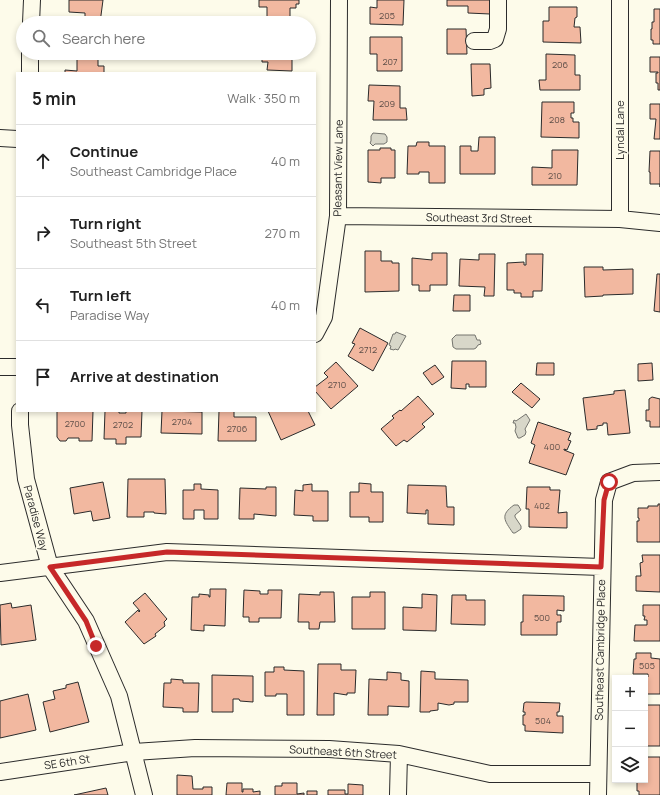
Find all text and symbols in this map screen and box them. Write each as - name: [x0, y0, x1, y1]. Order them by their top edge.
- house number: 205: [379, 9, 395, 22]
- search box: [16, 16, 316, 60]
- icon: search: [30, 27, 52, 49]
- text: Search here: [62, 28, 145, 49]
- house number: 207: [382, 55, 398, 68]
- house number: 206: [552, 58, 569, 71]
- text: 5 min: [32, 87, 76, 110]
- text: Walk · 350 m: [227, 89, 300, 107]
- house number: 209: [379, 97, 395, 110]
- street label: Lyndal Lane: [612, 100, 627, 160]
- house number: 208: [549, 113, 565, 126]
- street label: Pleasant View Lane: [329, 119, 346, 217]
- text: Continue: [70, 141, 138, 162]
- icon: ahead: [32, 150, 54, 172]
- text: 40 m: [271, 152, 300, 170]
- text: Southeast Cambridge Place: [70, 162, 237, 180]
- house number: 210: [548, 169, 562, 182]
- street label: Southeast 3rd Street: [426, 209, 532, 226]
- text: Turn right: [70, 213, 141, 234]
- icon: right: [32, 222, 54, 244]
- text: 270 m: [265, 224, 300, 242]
- text: Southeast 5th Street: [70, 234, 197, 252]
- text: Turn left: [70, 285, 132, 306]
- icon: left: [32, 294, 54, 316]
- text: 40 m: [271, 296, 300, 314]
- text: Paradise Way: [70, 306, 149, 324]
- house number: 2712: [359, 343, 377, 356]
- icon: arrive: [32, 366, 54, 388]
- text: Arrive at destination: [70, 366, 219, 387]
- house number: 2710: [328, 378, 346, 391]
- house number: 2704: [172, 415, 192, 428]
- house number: 2700: [65, 417, 85, 430]
- house number: 2702: [113, 418, 133, 431]
- house number: 2706: [227, 422, 248, 435]
- house number: 400: [544, 440, 560, 453]
- route start: [600, 473, 618, 491]
- street label: Paradise Way: [21, 483, 52, 552]
- house number: 402: [534, 499, 550, 512]
- street label: Southeast Cambridge Place: [591, 579, 608, 721]
- house number: 500: [534, 611, 550, 624]
- route end: [87, 637, 105, 655]
- house number: 505: [639, 659, 655, 672]
- map controls: [612, 675, 648, 783]
- button: +: [612, 675, 648, 711]
- button: −: [612, 711, 648, 747]
- house number: 504: [535, 714, 551, 727]
- street label: Southeast 6th Street: [289, 741, 397, 762]
- button: layers: [612, 747, 648, 783]
- street label: SE 6th St: [43, 750, 91, 773]

